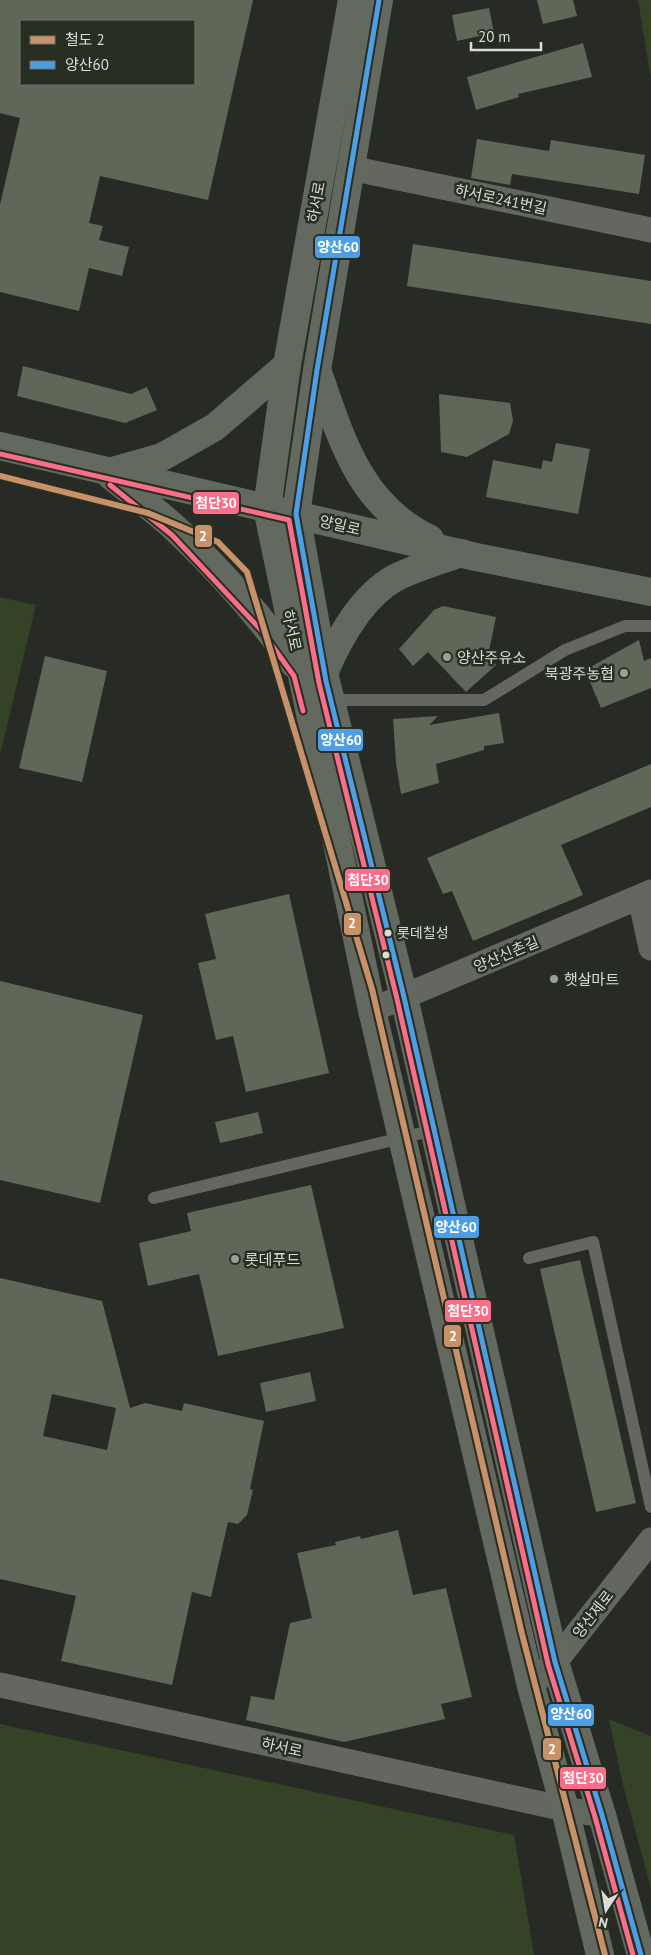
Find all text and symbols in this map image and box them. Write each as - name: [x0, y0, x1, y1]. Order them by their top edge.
- legend: [20, 20, 195, 85]
- scale bar: [471, 20, 541, 52]
- text: 20 m: [478, 27, 511, 46]
- text: 철도 2: [65, 30, 105, 49]
- text: 양산60: [65, 55, 109, 74]
- street label: 하서로: [303, 180, 329, 224]
- street label: 하서로241번길: [453, 180, 549, 218]
- line badge: 양산60: [314, 235, 361, 259]
- text: 양산60: [317, 238, 359, 256]
- line badge: 첨단30: [192, 491, 240, 515]
- text: 첨단30: [195, 494, 237, 512]
- street label: 양일로: [318, 511, 362, 539]
- line badge: 2: [194, 524, 213, 548]
- text: 2: [199, 527, 207, 545]
- street label: 하서로: [278, 608, 306, 652]
- place label: 양산주유소: [457, 648, 526, 667]
- marker: 양산주유소: [441, 651, 453, 663]
- place label: 북광주농협: [545, 664, 614, 683]
- marker: 북광주농협: [618, 667, 630, 679]
- line badge: 양산60: [317, 728, 364, 752]
- text: 양산60: [320, 731, 362, 749]
- line badge: 첨단30: [344, 868, 391, 892]
- text: 첨단30: [347, 871, 389, 889]
- line badge: 2: [343, 912, 362, 936]
- text: 2: [348, 914, 356, 932]
- place label: 롯데칠성: [397, 924, 449, 942]
- marker: 롯데칠성: [383, 928, 393, 938]
- street label: 양산신촌길: [471, 932, 541, 976]
- unlabelled marker: [381, 950, 391, 960]
- place label: 햇살마트: [564, 970, 619, 989]
- marker: 햇살마트: [548, 973, 560, 985]
- line badge: 양산60: [433, 1215, 480, 1239]
- text: 양산60: [435, 1218, 477, 1236]
- place label: 롯데푸드: [245, 1250, 300, 1269]
- marker: 롯데푸드: [229, 1253, 241, 1265]
- line badge: 첨단30: [444, 1299, 492, 1323]
- text: 첨단30: [447, 1302, 489, 1320]
- line badge: 2: [443, 1324, 462, 1348]
- text: 2: [449, 1327, 457, 1345]
- street label: 양산제로: [569, 1586, 617, 1642]
- line badge: 양산60: [547, 1703, 595, 1727]
- text: 양산60: [550, 1705, 592, 1723]
- street label: 하서로: [260, 1733, 304, 1761]
- line badge: 2: [542, 1737, 562, 1761]
- text: 2: [548, 1740, 556, 1758]
- line badge: 첨단30: [559, 1766, 607, 1790]
- text: 첨단30: [562, 1769, 604, 1787]
- north arrow: [581, 1885, 631, 1935]
- text: N: [597, 1913, 610, 1932]

